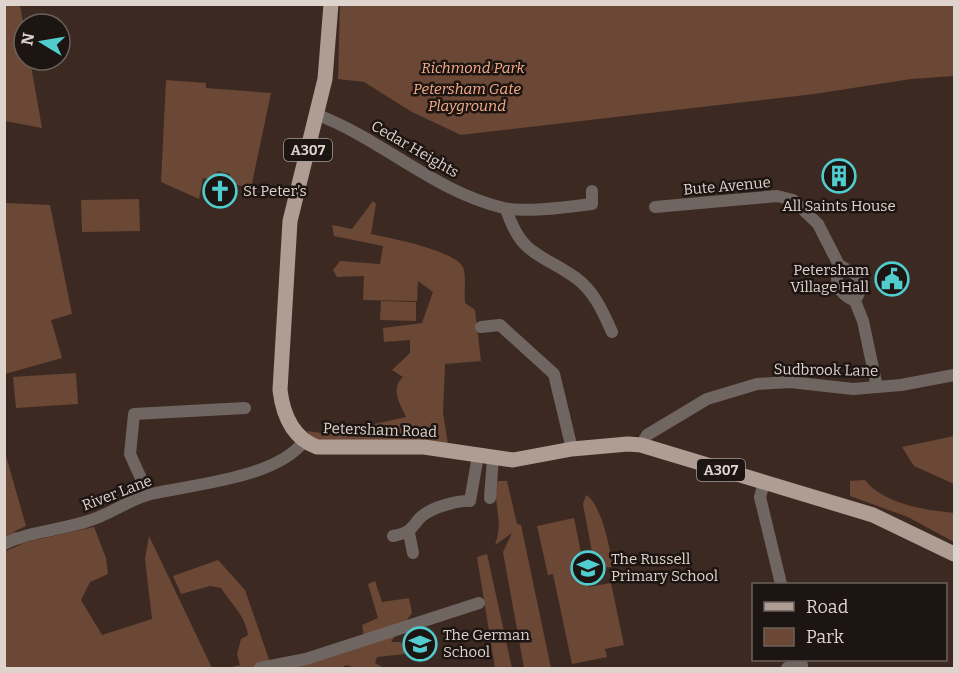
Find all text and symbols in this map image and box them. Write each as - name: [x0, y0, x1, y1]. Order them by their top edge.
- north arrow: [12, 12, 72, 72]
- text: N: [17, 31, 38, 47]
- park label: Richmond Park: [421, 59, 526, 77]
- park label: Petersham Gate Playground: [413, 80, 521, 115]
- street label: Cedar Heights: [368, 117, 462, 181]
- road number: A307: [284, 139, 332, 161]
- building icon: All Saints House: [821, 158, 857, 194]
- church icon: St Peter’s: [202, 173, 238, 209]
- street label: Bute Avenue: [682, 173, 772, 199]
- place label: St Peter’s: [243, 182, 307, 200]
- place label: All Saints House: [782, 197, 896, 215]
- place label: Petersham Village Hall: [790, 261, 870, 296]
- public building icon: Petersham Village Hall: [874, 261, 910, 297]
- street label: Sudbrook Lane: [774, 360, 878, 380]
- street label: Petersham Road: [323, 419, 437, 441]
- road number: A307: [697, 459, 745, 481]
- street label: River Lane: [80, 471, 154, 515]
- school or university icon: The Russell Primary School: [570, 550, 606, 586]
- place label: The Russell Primary School: [611, 550, 718, 585]
- legend: [752, 583, 947, 661]
- text: Road: [806, 596, 849, 618]
- school or university icon: The German School: [402, 626, 438, 662]
- place label: The German School: [443, 626, 530, 661]
- text: Park: [806, 626, 845, 648]

